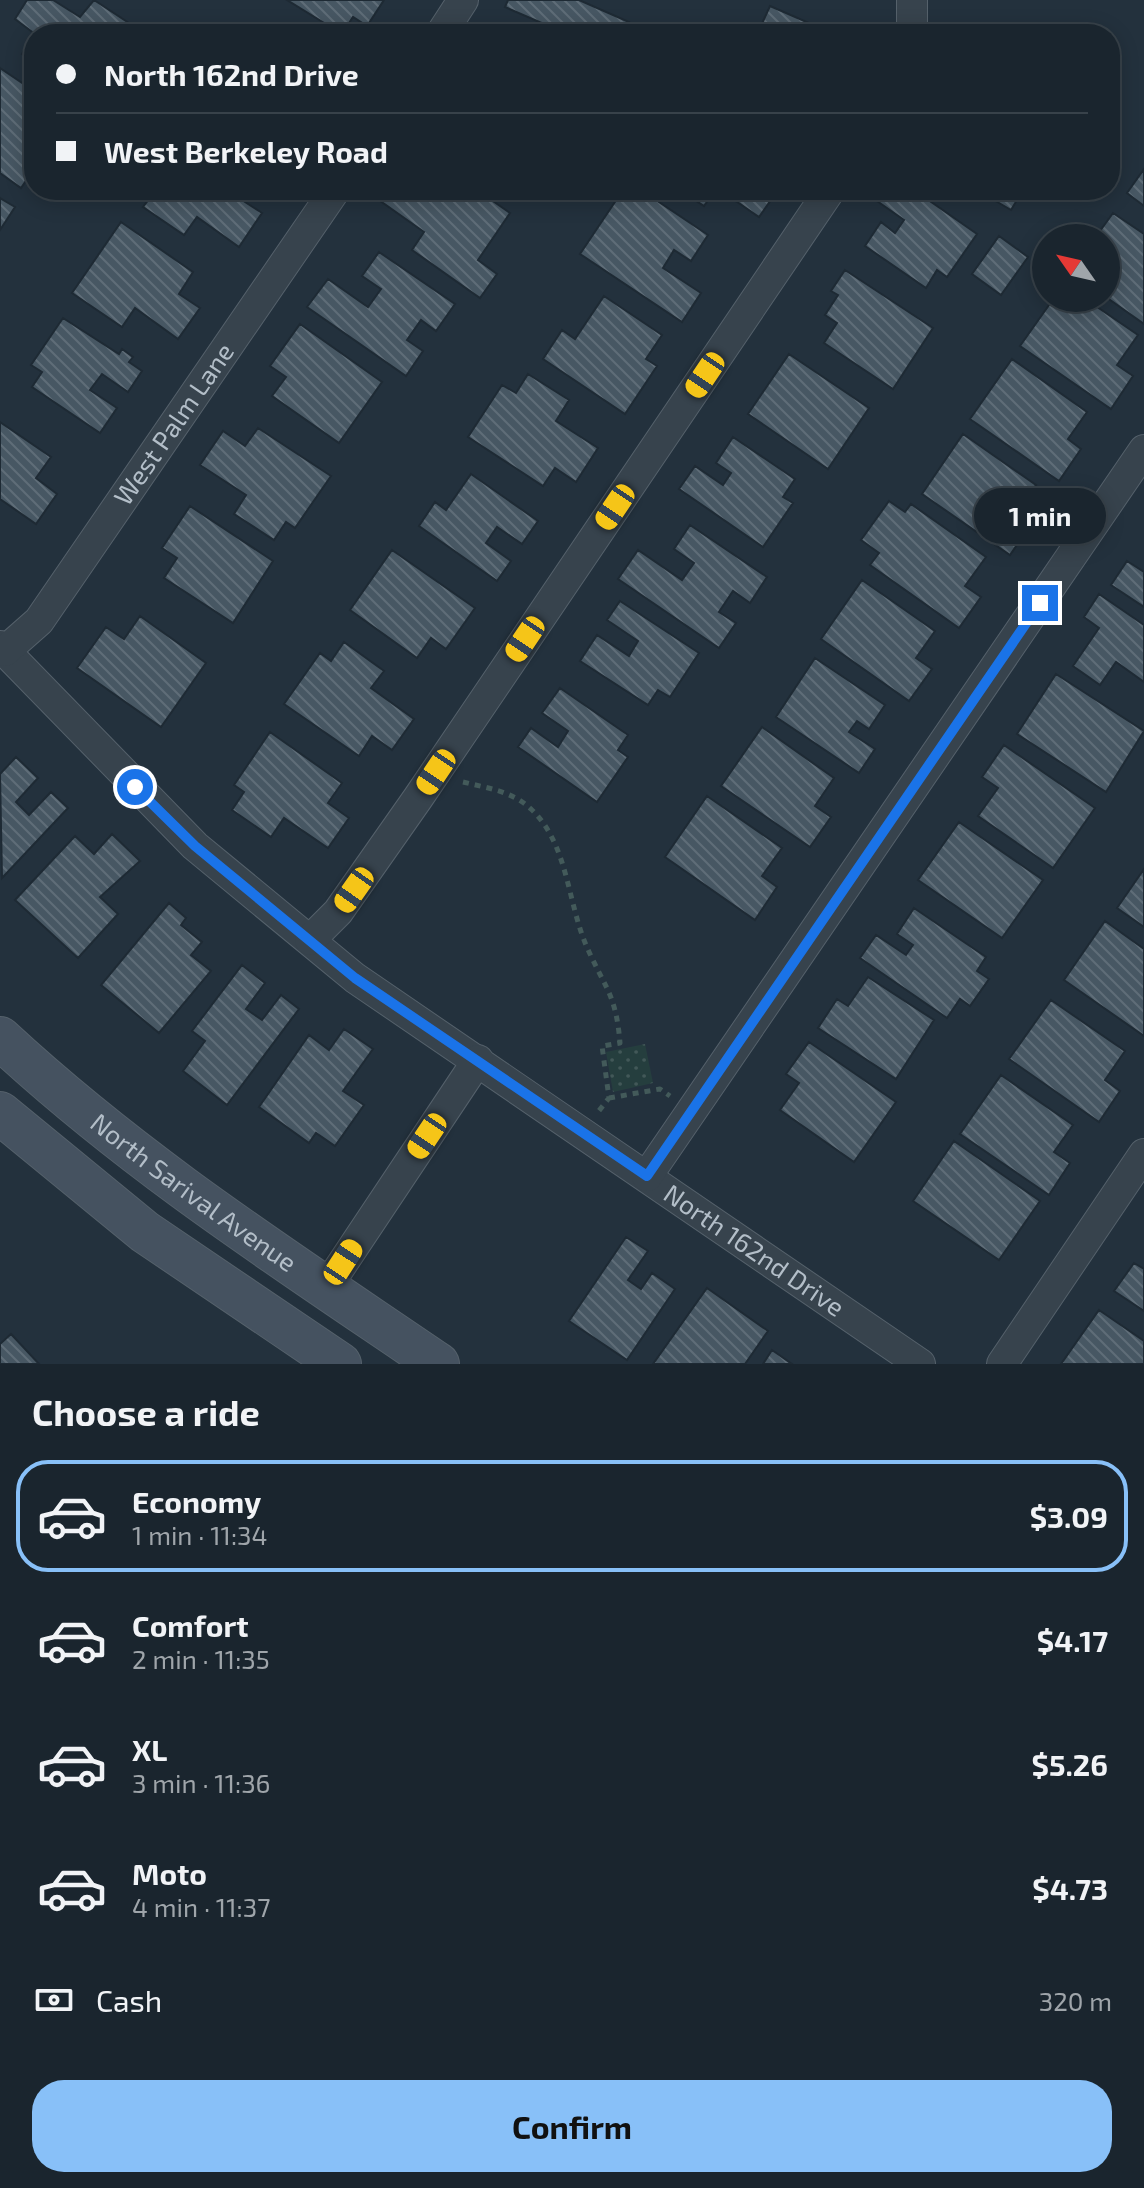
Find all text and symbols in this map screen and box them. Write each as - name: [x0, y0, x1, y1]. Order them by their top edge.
- text: North 162nd Drive: [104, 56, 359, 92]
- text: West Berkeley Road: [104, 133, 388, 169]
- north arrow: [1032, 224, 1120, 312]
- map controls: [1032, 224, 1120, 312]
- street label: West Palm Lane: [106, 336, 239, 510]
- car: [682, 348, 728, 402]
- car: [592, 480, 638, 534]
- callout: 1 min: [974, 487, 1106, 543]
- text: 1 min: [1009, 500, 1071, 531]
- route end: [1022, 585, 1058, 621]
- car: [502, 612, 548, 666]
- car: [413, 745, 459, 799]
- route start: [117, 769, 153, 805]
- car: [330, 863, 378, 917]
- street label: North Sarival Avenue: [85, 1106, 303, 1277]
- car: [404, 1109, 450, 1163]
- street label: North 162nd Drive: [659, 1177, 851, 1322]
- car: [320, 1235, 366, 1289]
- text: Choose a ride: [32, 1390, 260, 1433]
- icon: car: [36, 1480, 108, 1552]
- text: Economy: [132, 1483, 261, 1519]
- text: $3.09: [1030, 1498, 1108, 1534]
- text: 1 min · 11:34: [132, 1519, 268, 1550]
- icon: car: [36, 1604, 108, 1676]
- text: Comfort: [132, 1607, 249, 1643]
- text: $4.17: [1037, 1622, 1108, 1658]
- text: 2 min · 11:35: [132, 1643, 270, 1674]
- icon: car: [36, 1728, 108, 1800]
- text: XL: [132, 1731, 167, 1767]
- text: $5.26: [1032, 1746, 1108, 1782]
- text: 3 min · 11:36: [132, 1767, 270, 1798]
- icon: car: [36, 1852, 108, 1924]
- text: Moto: [132, 1855, 207, 1891]
- text: $4.73: [1032, 1870, 1108, 1906]
- text: 4 min · 11:37: [132, 1891, 270, 1922]
- icon: cash: [32, 1978, 76, 2022]
- text: Cash: [96, 1982, 162, 2018]
- text: 320 m: [1039, 1985, 1112, 2016]
- button: Confirm: [32, 2080, 1112, 2172]

